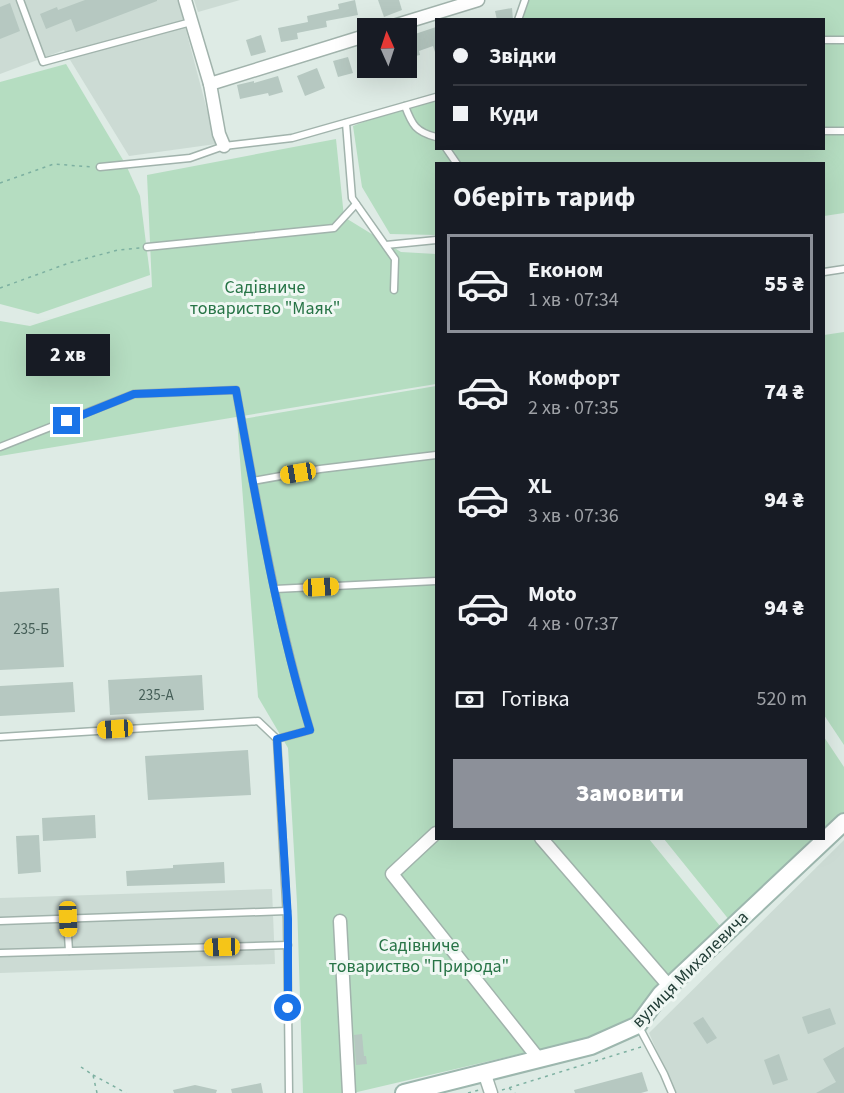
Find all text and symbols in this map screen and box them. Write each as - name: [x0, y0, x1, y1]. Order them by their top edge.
- north arrow: [357, 18, 417, 78]
- map controls: [357, 18, 417, 78]
- text: Звідки: [489, 40, 557, 72]
- text: Куди: [489, 98, 539, 130]
- text: Оберіть тариф: [453, 178, 635, 217]
- text: Економ: [528, 254, 603, 286]
- icon: car: [456, 257, 510, 311]
- text: 55 ₴: [764, 268, 804, 300]
- park label: Садівниче товариство "Маяк": [190, 275, 340, 321]
- text: 1 хв · 07:34: [528, 286, 619, 314]
- callout: 2 хв: [25, 334, 109, 376]
- text: 2 хв: [50, 341, 86, 369]
- text: Комфорт: [528, 362, 620, 394]
- icon: car: [456, 365, 510, 419]
- text: 74 ₴: [764, 376, 804, 408]
- text: 2 хв · 07:35: [528, 394, 619, 422]
- route end: [53, 407, 80, 434]
- car: [279, 461, 317, 485]
- text: XL: [528, 470, 552, 502]
- icon: car: [456, 473, 510, 527]
- text: 94 ₴: [764, 484, 804, 516]
- text: 3 хв · 07:36: [528, 502, 619, 530]
- car: [303, 577, 339, 597]
- text: Moto: [528, 578, 577, 610]
- icon: car: [456, 581, 510, 635]
- text: 94 ₴: [764, 592, 804, 624]
- text: 4 хв · 07:37: [528, 610, 619, 638]
- house number: 235-Б: [13, 619, 49, 640]
- icon: cash: [453, 683, 486, 716]
- text: Готівка: [501, 683, 570, 715]
- house number: 235-А: [138, 685, 174, 706]
- text: 520 m: [757, 685, 807, 713]
- car: [96, 719, 134, 739]
- button: Замовити: [453, 759, 807, 828]
- car: [58, 901, 78, 937]
- street label: вулиця Михалевича: [626, 905, 754, 1033]
- park label: Садівниче товариство "Природа": [329, 933, 509, 979]
- car: [204, 937, 240, 957]
- route start: [274, 994, 301, 1021]

